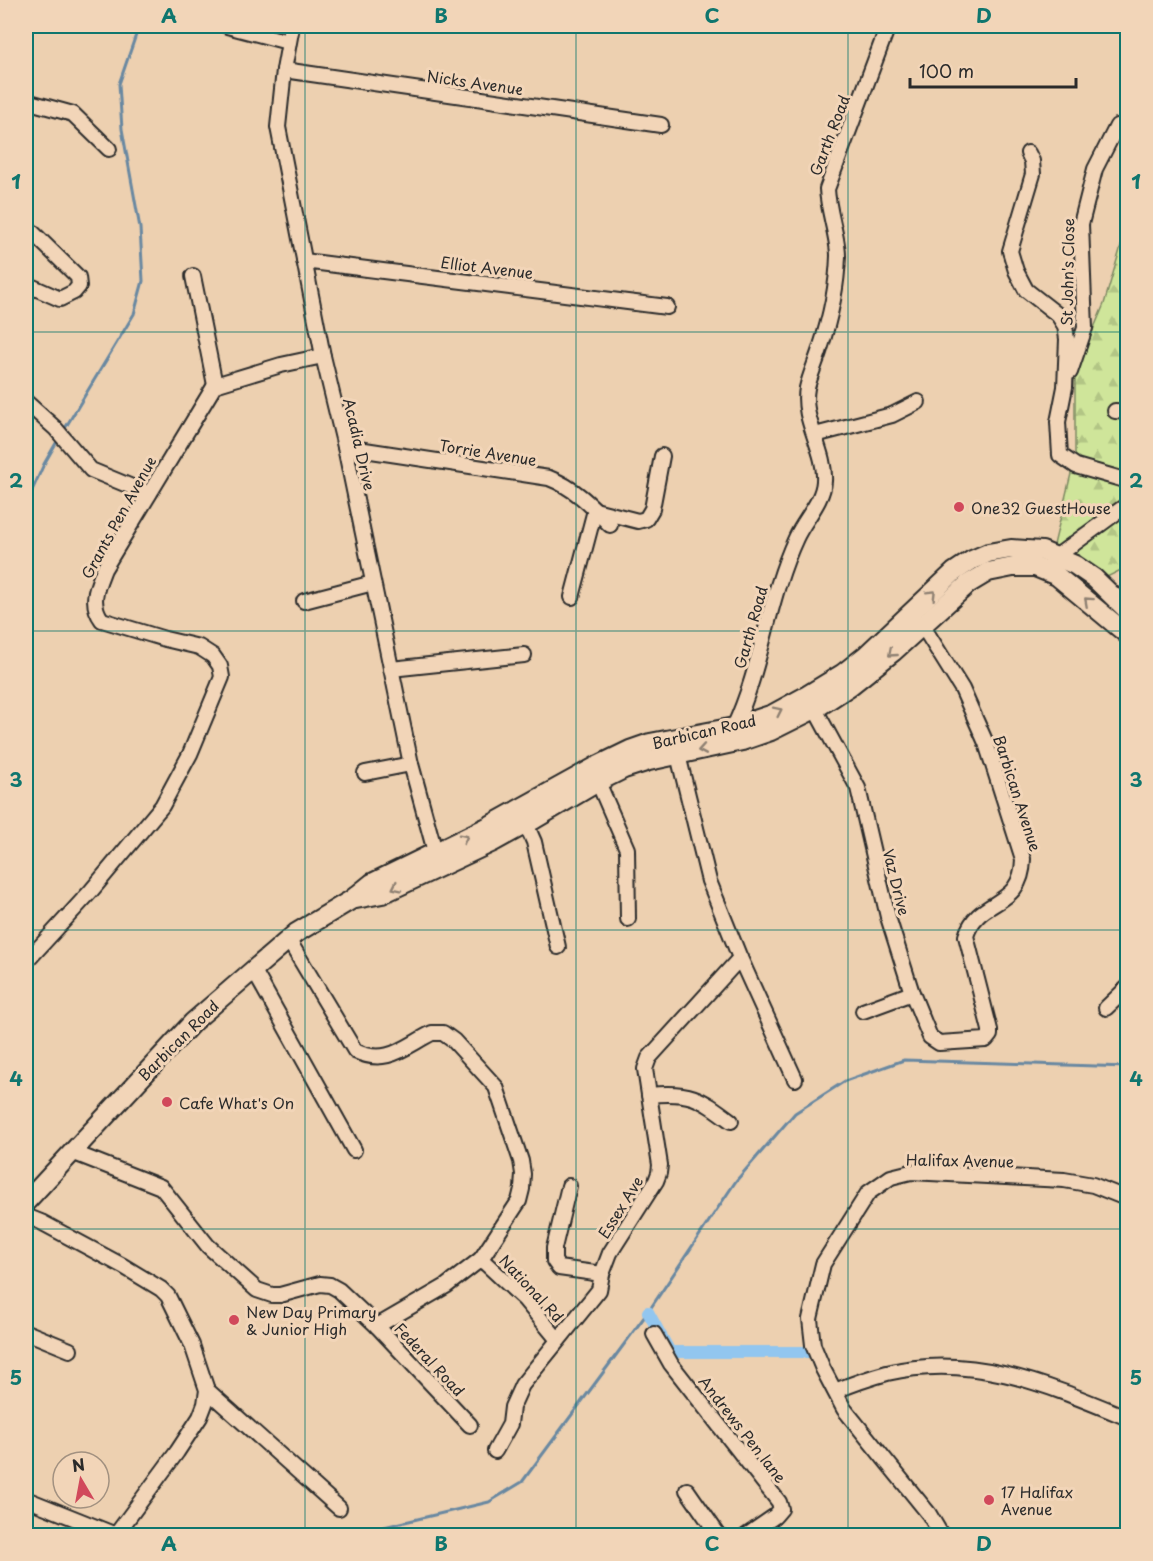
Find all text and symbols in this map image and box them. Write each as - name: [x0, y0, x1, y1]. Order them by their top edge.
- text: A: [161, 0, 177, 30]
- text: B: [434, 0, 448, 30]
- text: C: [704, 0, 720, 30]
- text: D: [976, 0, 992, 30]
- scale bar: [910, 51, 1076, 89]
- text: 100 m: [919, 57, 974, 84]
- street label: Nicks Avenue: [425, 64, 525, 100]
- street label: Garth Road: [803, 91, 855, 179]
- text: 1: [11, 166, 21, 196]
- text: 1: [1131, 166, 1141, 196]
- street label: St John's Close: [1055, 218, 1079, 326]
- street label: Elliot Avenue: [439, 250, 535, 284]
- street label: Acadia Drive: [338, 395, 382, 493]
- street label: Torrie Avenue: [438, 433, 538, 471]
- street label: Grants Pen Avenue: [75, 451, 161, 583]
- text: 2: [9, 465, 23, 495]
- text: 2: [1129, 465, 1143, 495]
- place label: One32 GuestHouse: [971, 496, 1111, 519]
- marker: One32 GuestHouse: [952, 500, 966, 514]
- street label: Garth Road: [727, 583, 773, 671]
- one-way arrow: [925, 590, 936, 601]
- one-way arrow: [1084, 597, 1095, 608]
- one-way arrow: [888, 646, 899, 657]
- one-way arrow: [771, 707, 782, 718]
- street label: Barbican Road: [650, 708, 758, 754]
- street label: Barbican Avenue: [988, 732, 1048, 854]
- one-way arrow: [697, 743, 707, 756]
- text: 3: [9, 764, 23, 794]
- text: 3: [1129, 764, 1143, 794]
- one-way arrow: [457, 834, 468, 846]
- street label: Vaz Drive: [878, 846, 916, 918]
- one-way arrow: [392, 879, 403, 891]
- street label: Barbican Road: [132, 994, 224, 1086]
- text: 4: [9, 1063, 23, 1093]
- text: 4: [1129, 1063, 1143, 1093]
- place label: Cafe What's On: [179, 1091, 294, 1114]
- marker: Cafe What's On: [160, 1095, 174, 1109]
- street label: Halifax Avenue: [906, 1148, 1014, 1172]
- street label: Essex Ave: [592, 1171, 648, 1243]
- street label: National Rd: [495, 1249, 569, 1327]
- place label: New Day Primary & Junior High: [246, 1300, 377, 1340]
- marker: New Day Primary & Junior High: [227, 1313, 241, 1327]
- street label: Federal Road: [390, 1317, 470, 1401]
- text: 5: [10, 1362, 22, 1392]
- text: 5: [1130, 1362, 1142, 1392]
- street label: Andrews Pen lane: [694, 1370, 792, 1488]
- north arrow: [51, 1450, 111, 1510]
- text: N: [70, 1451, 87, 1477]
- place label: 17 Halifax Avenue: [1001, 1480, 1073, 1520]
- marker: 17 Halifax Avenue: [982, 1493, 996, 1507]
- text: A: [161, 1528, 177, 1558]
- text: B: [434, 1528, 448, 1558]
- text: C: [704, 1528, 720, 1558]
- text: D: [976, 1528, 992, 1558]

